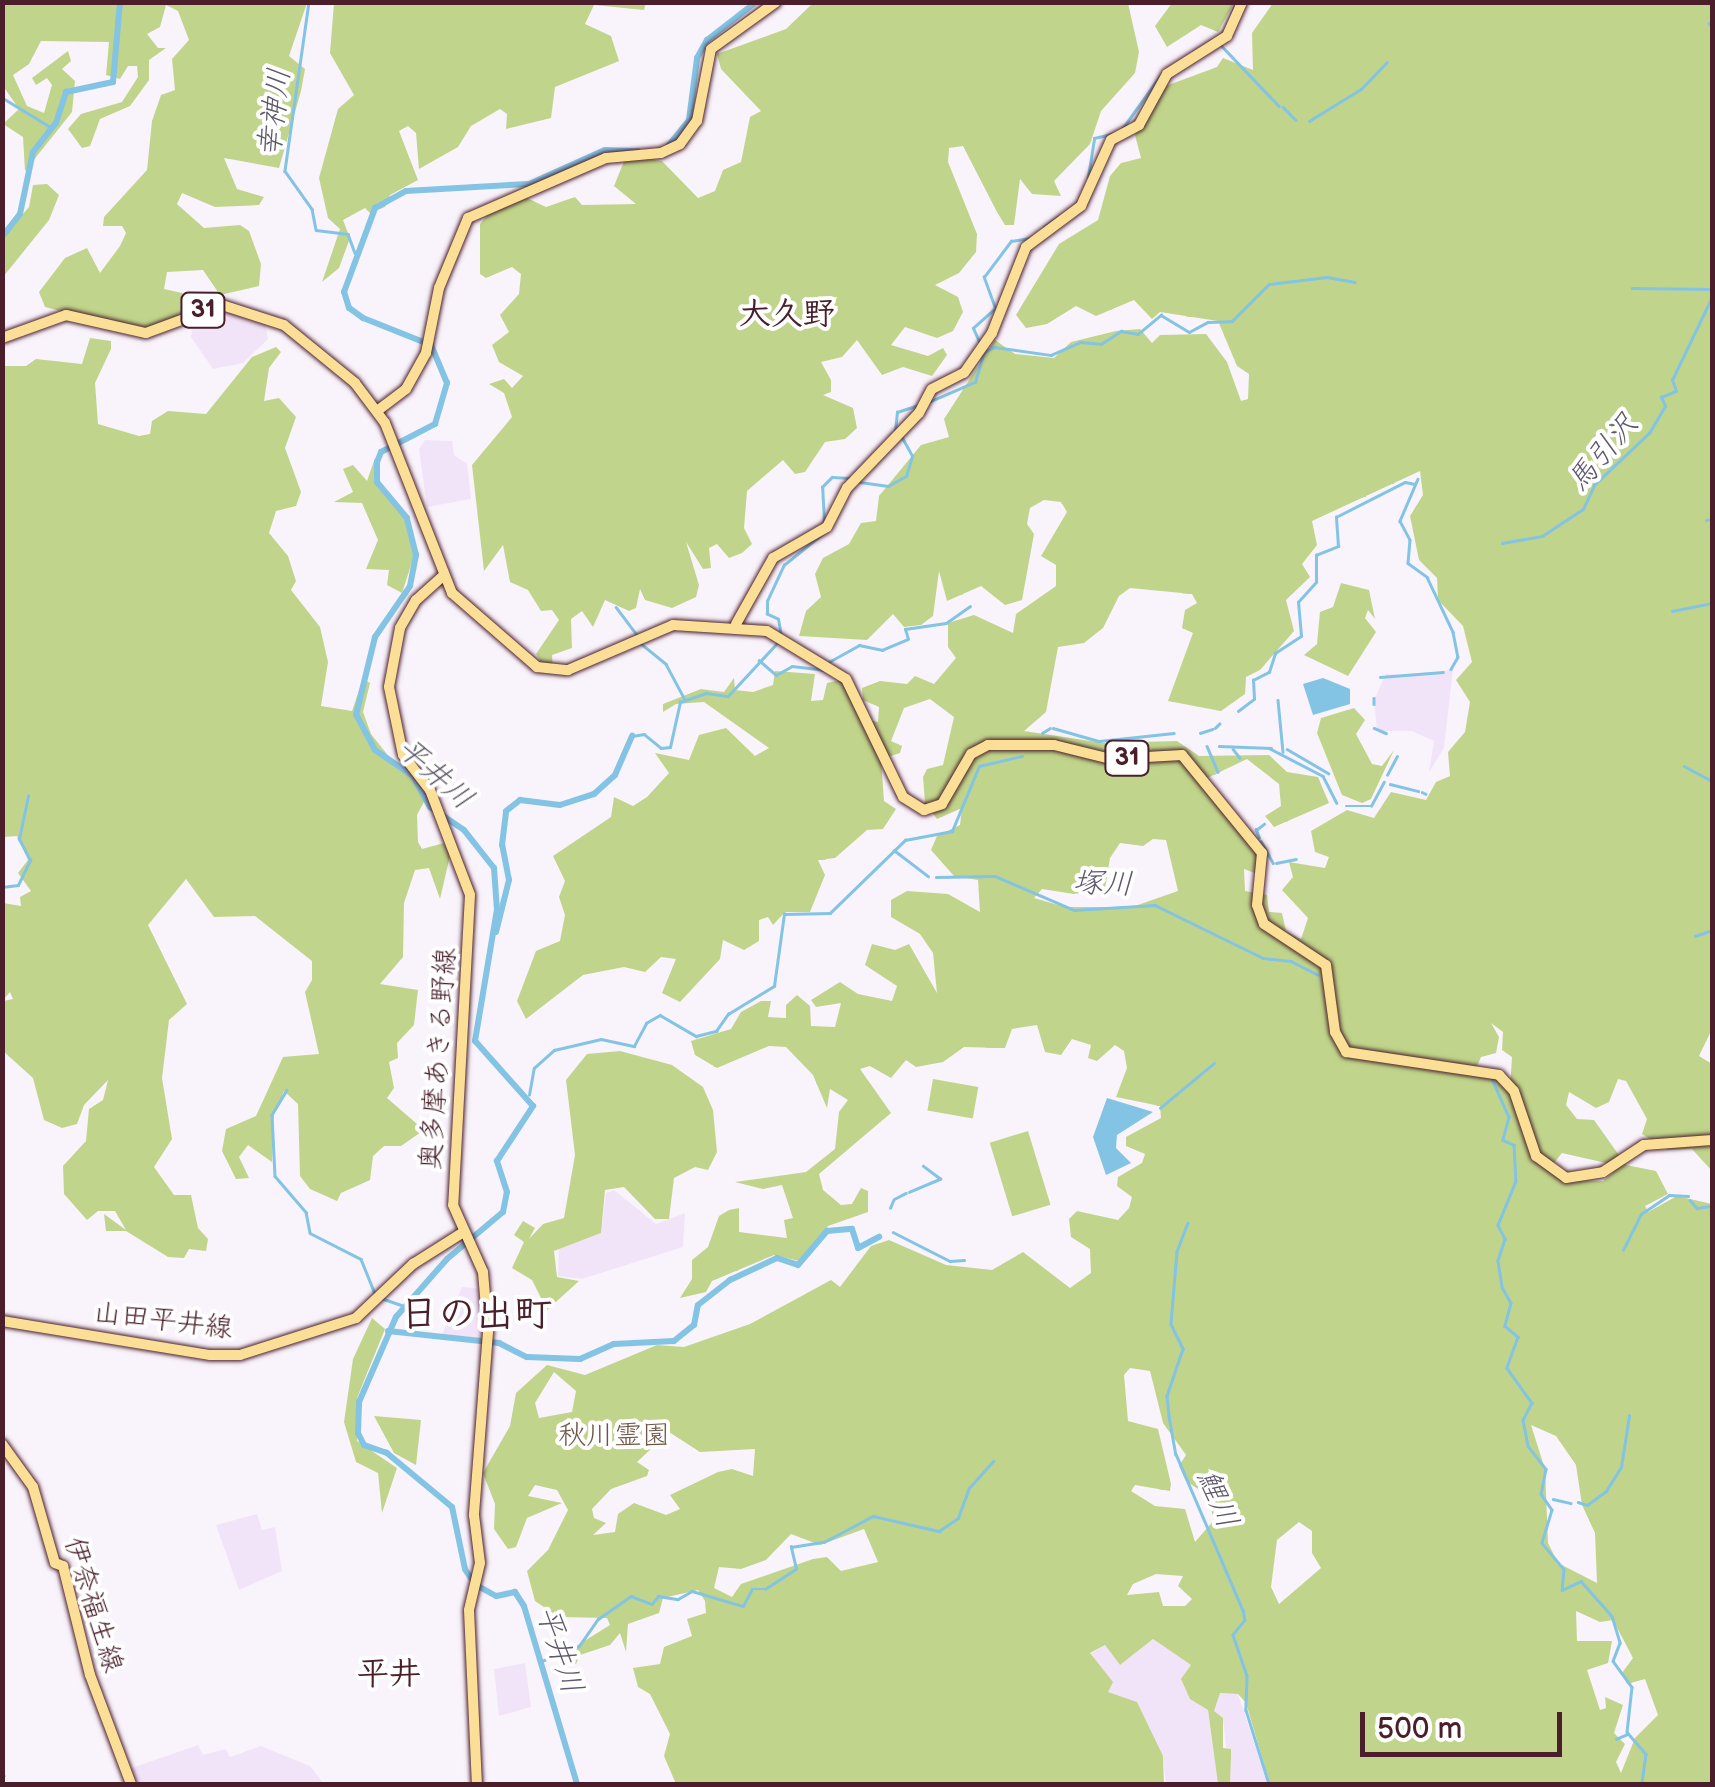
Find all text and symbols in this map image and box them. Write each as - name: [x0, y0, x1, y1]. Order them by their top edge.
- water label: 幸神川: [252, 66, 298, 160]
- road number: 31: [178, 290, 228, 330]
- district label: 大久野: [739, 296, 835, 334]
- water label: 馬引沢: [1560, 407, 1646, 499]
- water label: 平井川: [390, 731, 480, 817]
- road number: 31: [1102, 738, 1152, 778]
- water label: 塚川: [1072, 865, 1134, 903]
- street label: 奥多摩あきる野線: [414, 946, 464, 1172]
- district label: 日の出町: [400, 1292, 552, 1338]
- street label: 山田平井線: [91, 1296, 235, 1346]
- park label: 秋川霊園: [558, 1419, 670, 1453]
- water label: 鯉川: [1189, 1464, 1245, 1534]
- street label: 伊奈福生線: [56, 1533, 130, 1677]
- water label: 平井川: [528, 1602, 590, 1698]
- district label: 平井: [357, 1656, 421, 1694]
- scale bar: [1365, 1692, 1568, 1754]
- text: 500 m: [1377, 1711, 1462, 1747]

